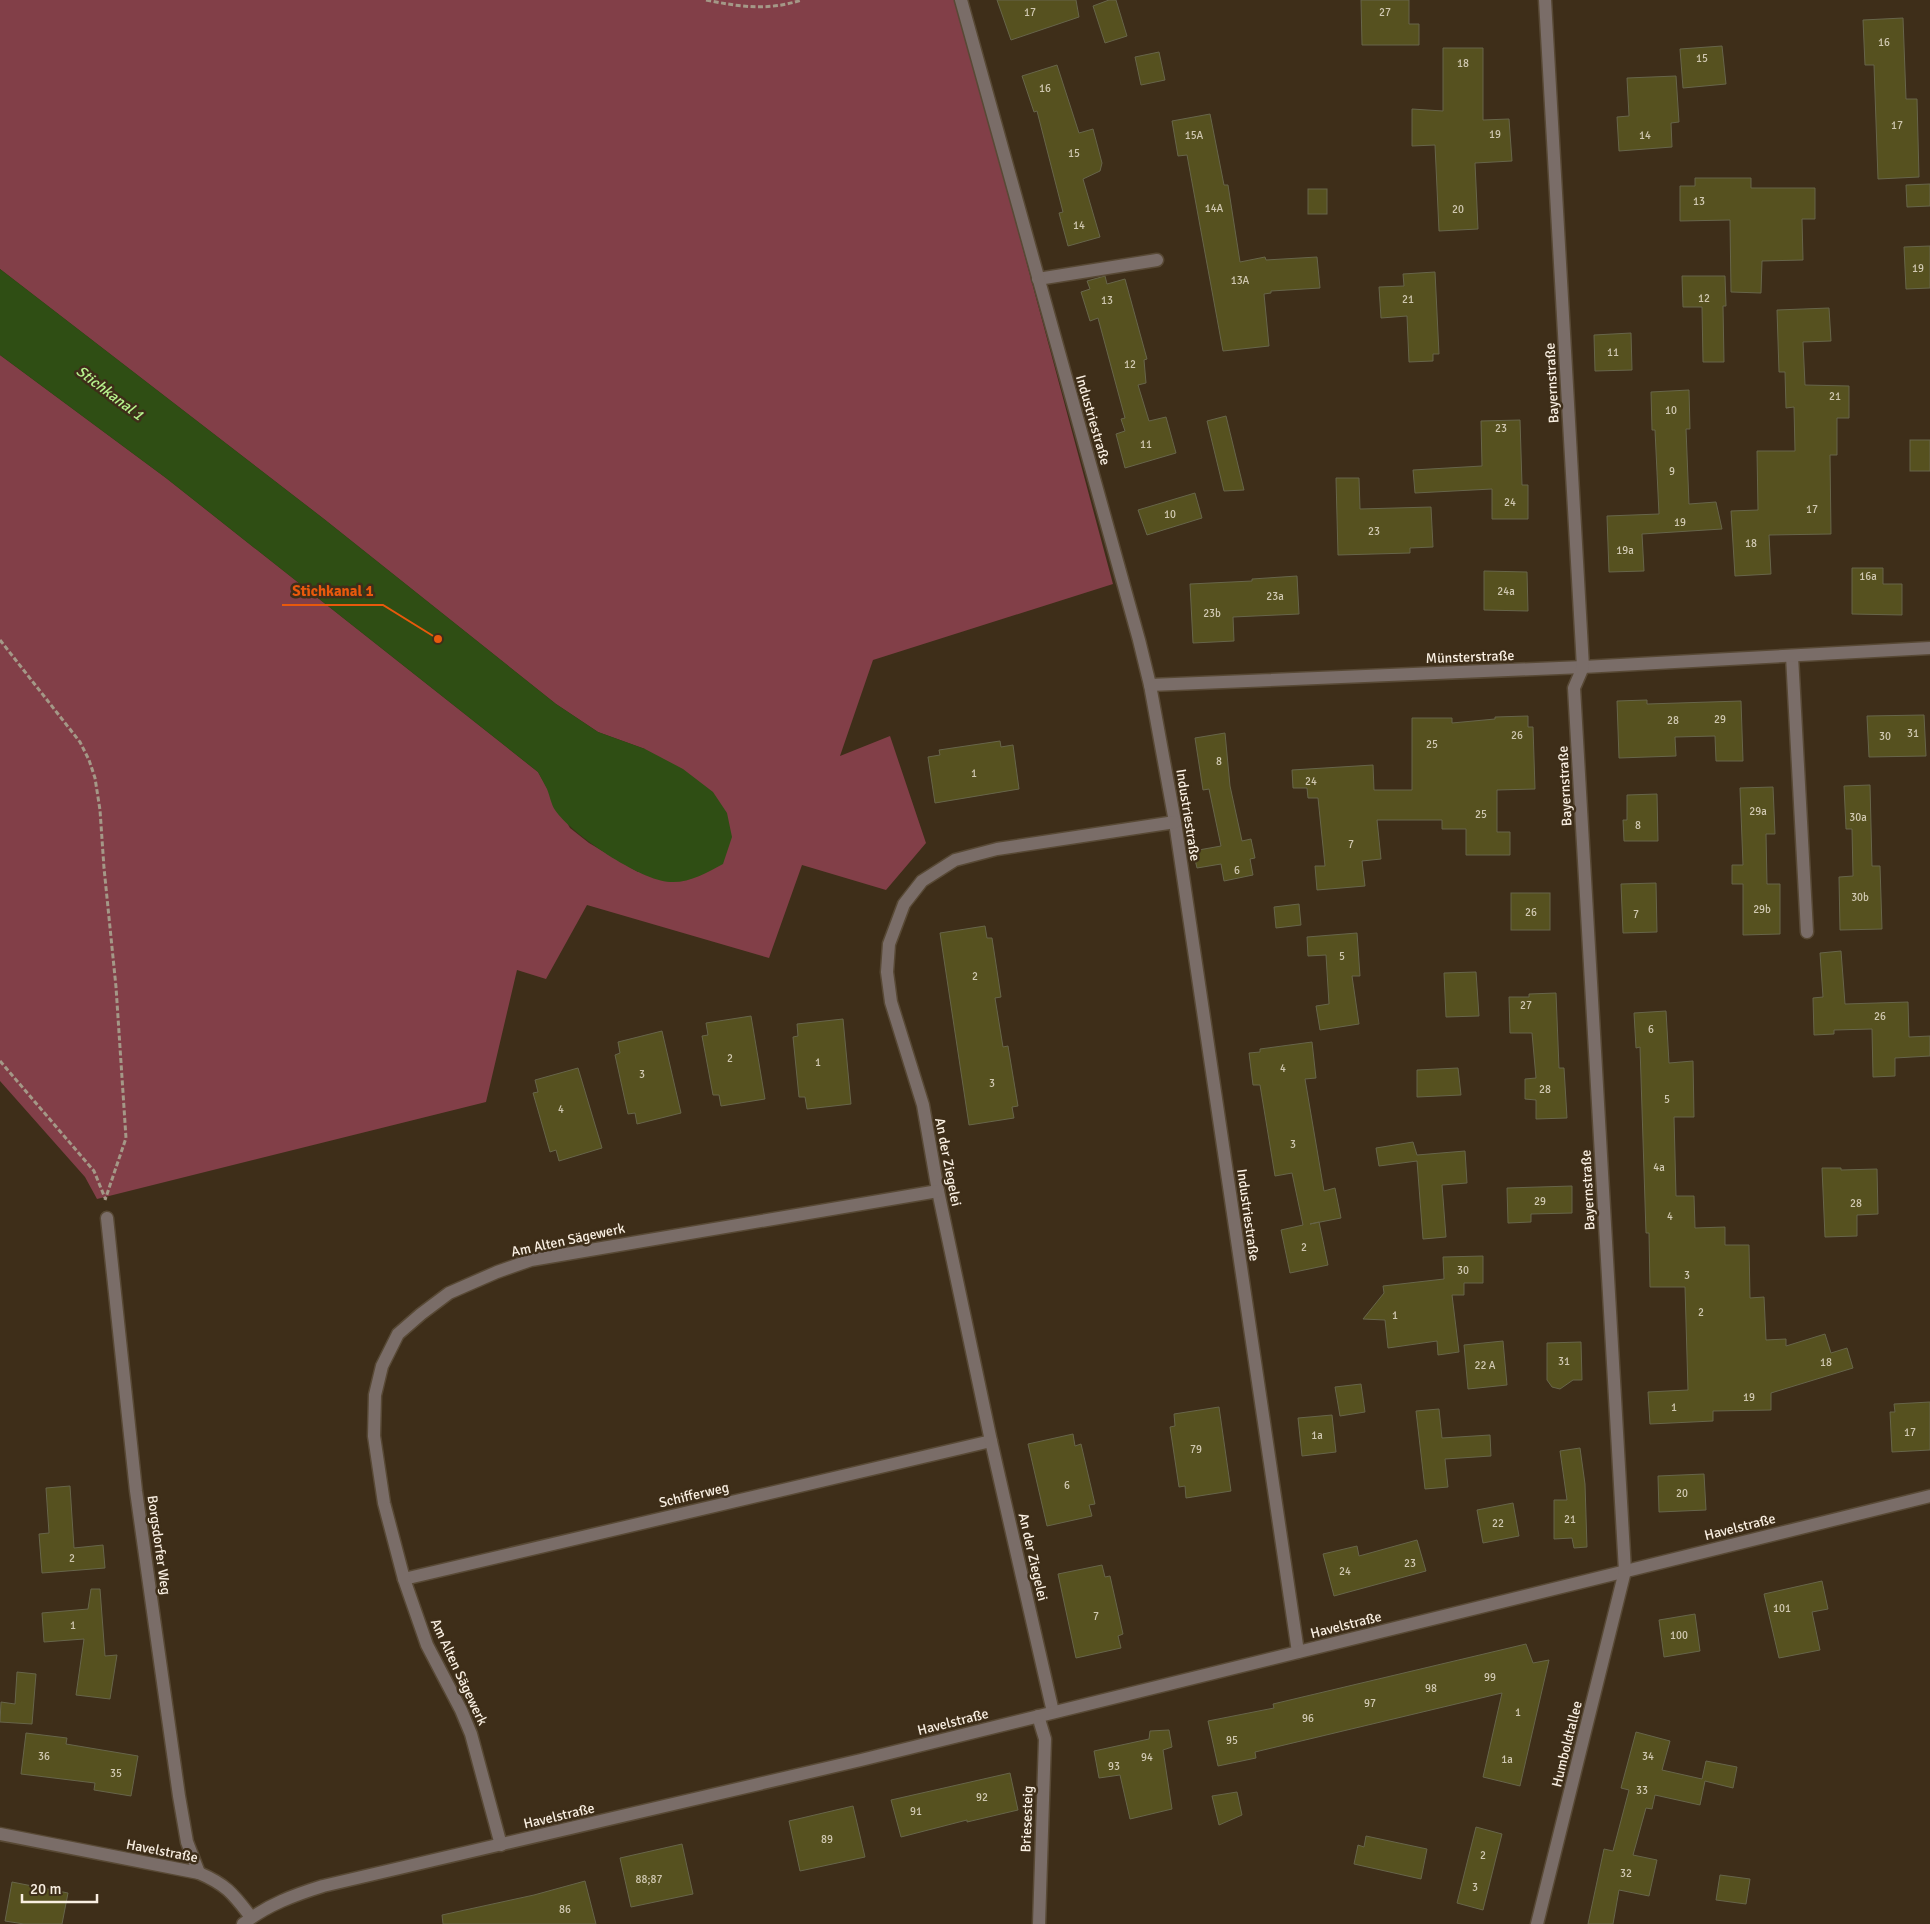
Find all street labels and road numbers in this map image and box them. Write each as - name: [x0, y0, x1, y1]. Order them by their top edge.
- street label: Bayernstraße: [1541, 342, 1563, 424]
- street label: Industriestraße: [1072, 373, 1114, 467]
- street label: Münsterstraße: [1425, 647, 1515, 667]
- street label: Bayernstraße: [1554, 745, 1576, 827]
- street label: Industriestraße: [1172, 768, 1204, 862]
- street label: An der Ziegelei: [931, 1116, 965, 1208]
- street label: Bayernstraße: [1577, 1149, 1599, 1231]
- street label: Industriestraße: [1233, 1168, 1263, 1262]
- street label: Am Alten Sägewerk: [510, 1220, 626, 1260]
- street label: Schifferweg: [657, 1479, 731, 1511]
- street label: Borgsdorfer Weg: [144, 1494, 174, 1596]
- street label: Havelstraße: [1703, 1510, 1777, 1544]
- street label: An der Ziegelei: [1015, 1511, 1051, 1603]
- street label: Havelstraße: [1309, 1608, 1383, 1642]
- street label: Am Alten Sägewerk: [427, 1616, 491, 1728]
- street label: Humboldtallee: [1548, 1699, 1586, 1789]
- street label: Havelstraße: [916, 1705, 990, 1739]
- street label: Briesesteig: [1017, 1785, 1037, 1853]
- street label: Havelstraße: [522, 1800, 596, 1832]
- street label: Havelstraße: [125, 1836, 199, 1866]

